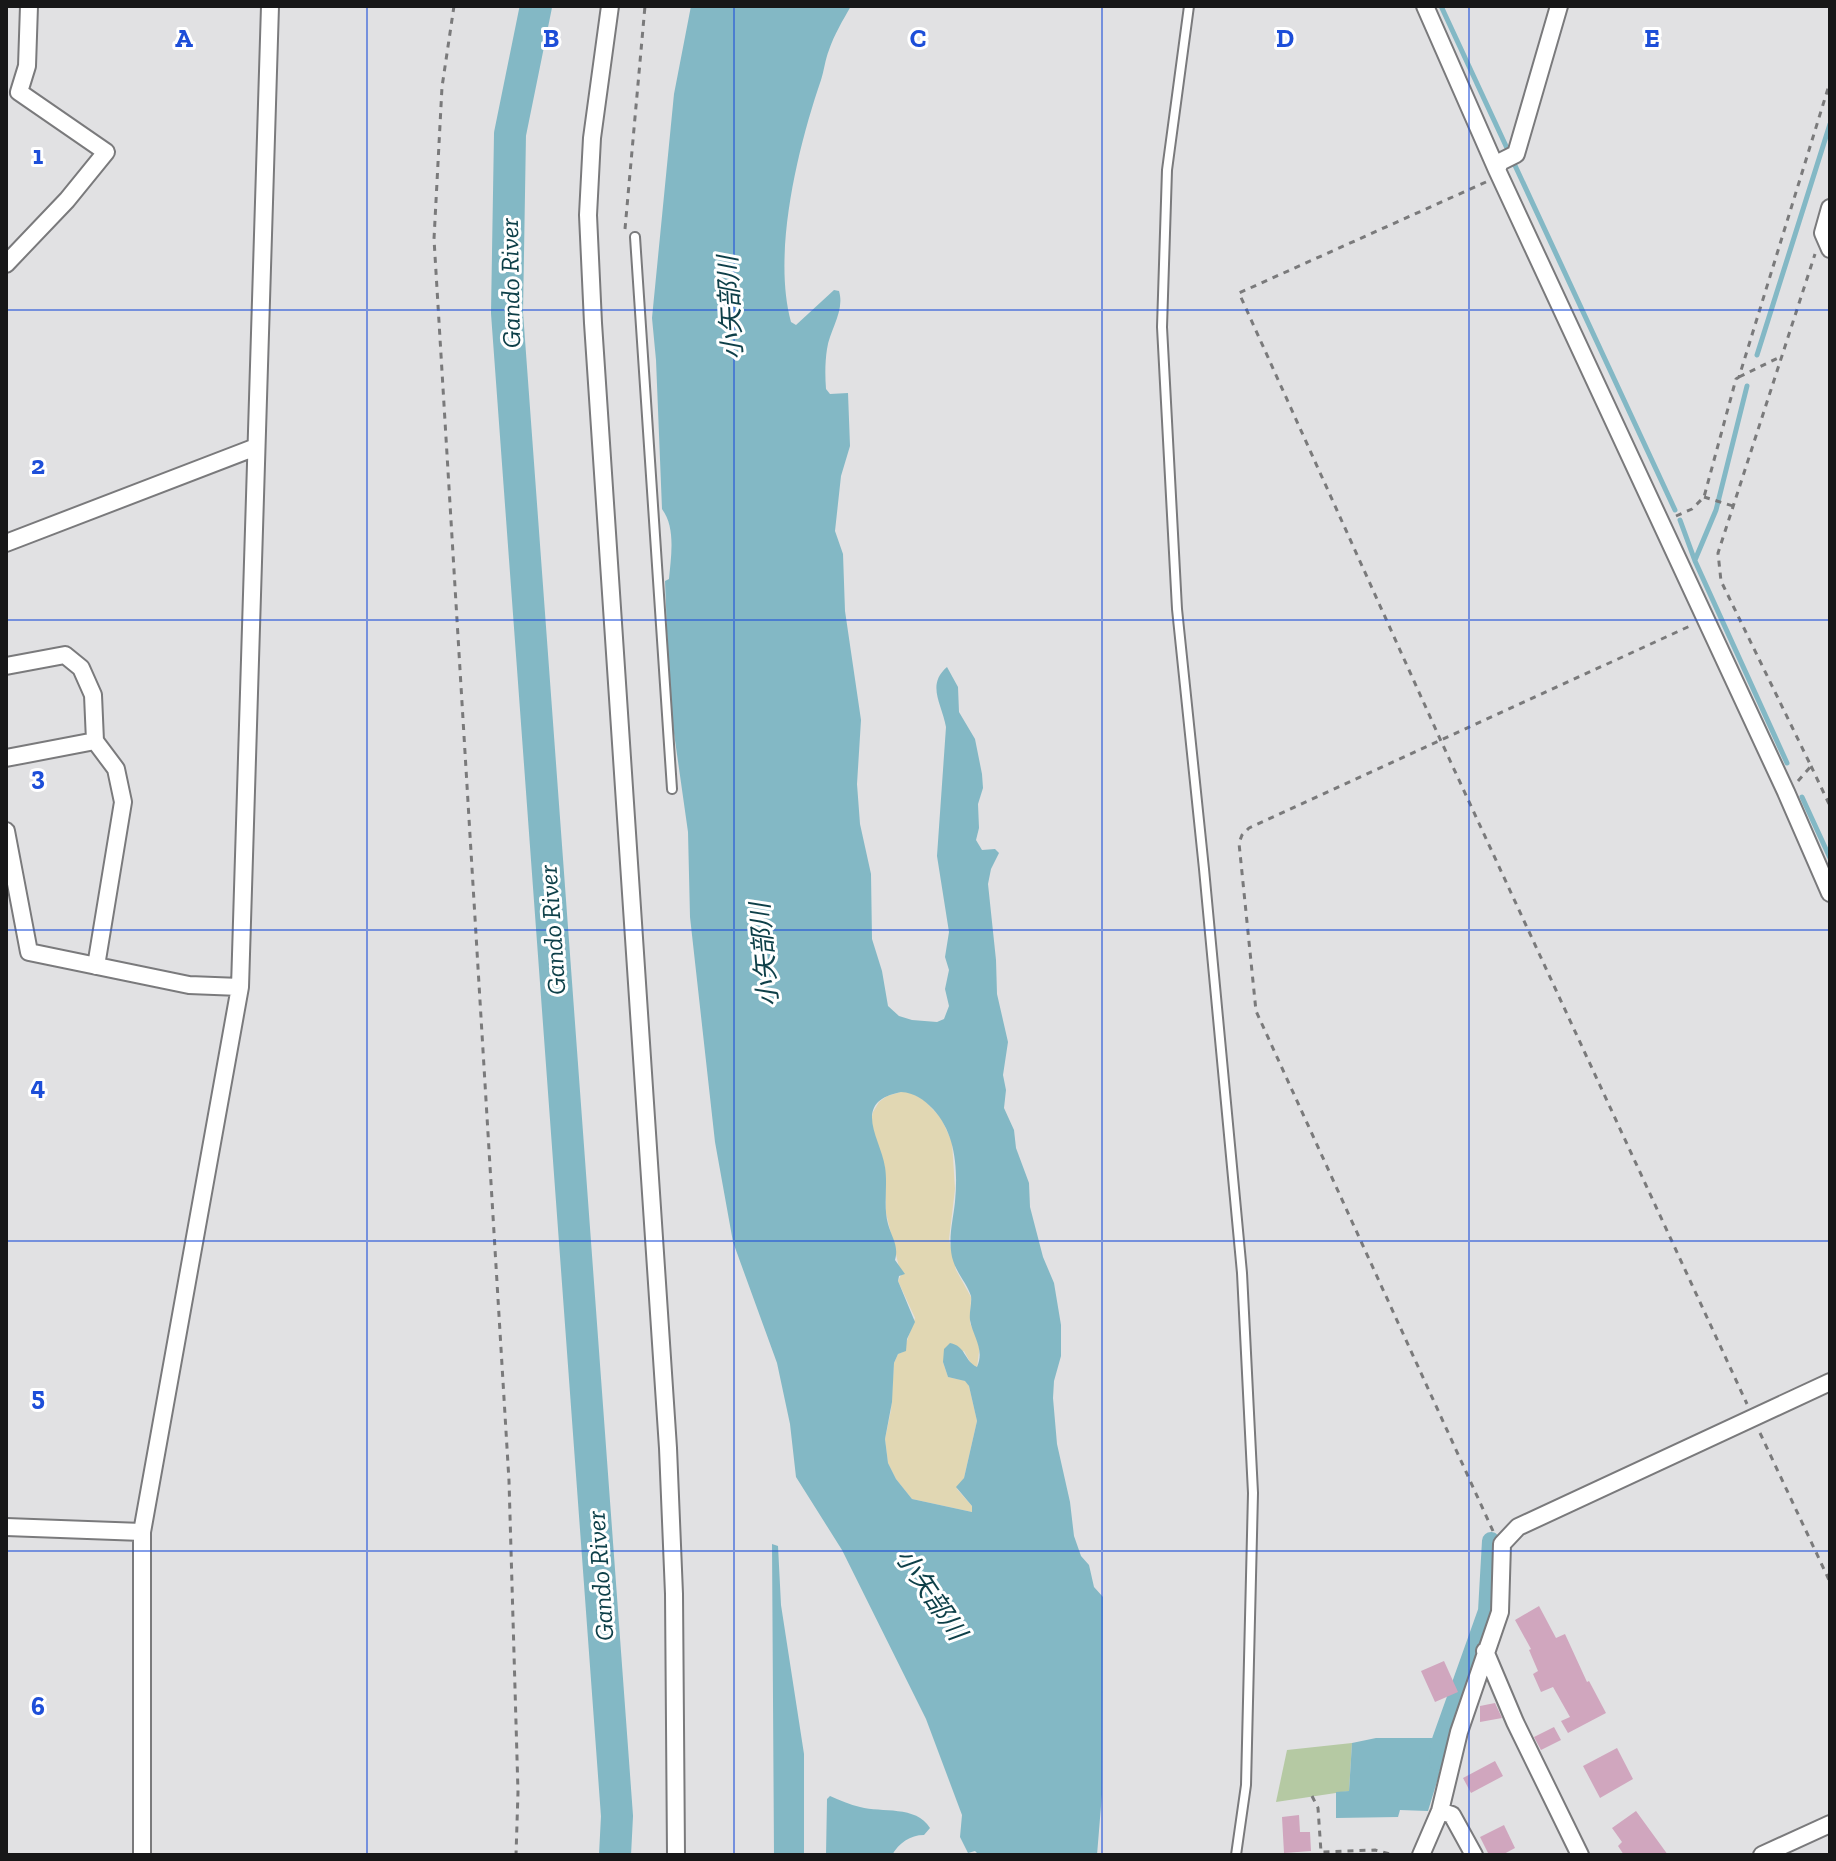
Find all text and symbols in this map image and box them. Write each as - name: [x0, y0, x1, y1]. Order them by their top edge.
- text: A: [175, 22, 193, 54]
- text: B: [543, 22, 559, 54]
- text: C: [910, 22, 926, 54]
- text: D: [1276, 22, 1294, 54]
- text: E: [1644, 22, 1660, 54]
- text: 1: [33, 139, 44, 171]
- water label: Gando River: [493, 218, 527, 348]
- water label: 小矢部川: [711, 252, 749, 361]
- text: 2: [31, 449, 45, 481]
- text: 3: [31, 760, 45, 792]
- water label: Gando River: [531, 864, 573, 996]
- water label: 小矢部川: [743, 899, 784, 1008]
- text: 4: [31, 1070, 46, 1102]
- text: 5: [31, 1380, 45, 1412]
- water label: Gando River: [579, 1510, 621, 1642]
- water label: 小矢部川: [889, 1542, 975, 1649]
- text: 6: [31, 1690, 45, 1722]

